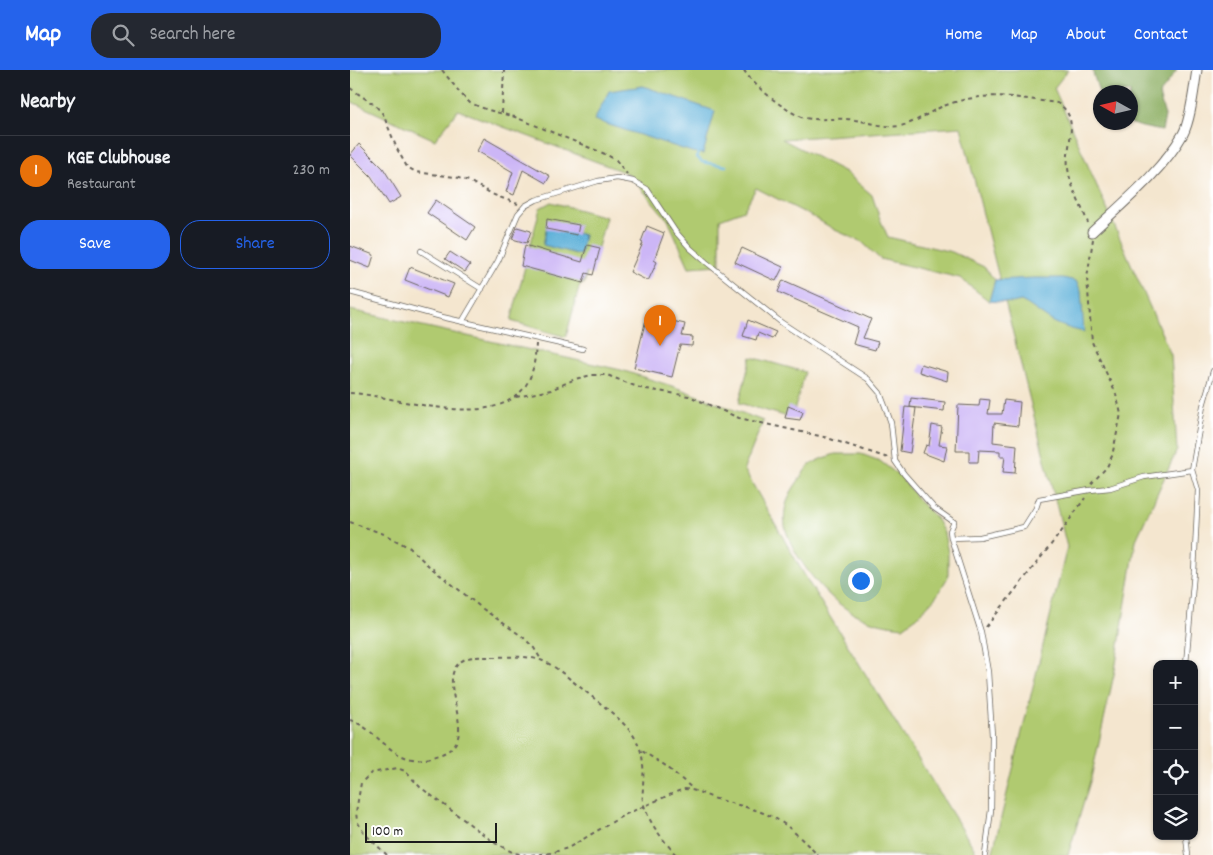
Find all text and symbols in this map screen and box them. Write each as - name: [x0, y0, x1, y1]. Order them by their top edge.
- search box: [91, 13, 441, 58]
- text: Map: [25, 18, 61, 52]
- icon: search: [109, 21, 137, 49]
- text: Search here: [149, 22, 235, 49]
- text: Home: [945, 23, 982, 48]
- text: Map: [1010, 23, 1038, 48]
- text: About: [1066, 23, 1106, 48]
- text: Contact: [1134, 23, 1188, 48]
- north arrow: [1093, 85, 1138, 130]
- text: Nearby: [20, 88, 75, 118]
- text: KGE Clubhouse: [67, 146, 170, 173]
- text: 1: [34, 159, 38, 182]
- text: 230 m: [293, 159, 330, 182]
- text: Restaurant: [67, 173, 136, 196]
- button: Save: [20, 220, 170, 269]
- button: Share: [180, 220, 330, 269]
- pin: 1: [644, 305, 676, 346]
- your location: [848, 568, 874, 594]
- map controls: [1153, 660, 1198, 840]
- button: +: [1153, 660, 1198, 705]
- button: −: [1153, 705, 1198, 750]
- button: locate: [1153, 750, 1198, 795]
- button: layers: [1153, 795, 1198, 840]
- scale bar: [365, 820, 498, 843]
- text: 100 m: [372, 822, 403, 842]

